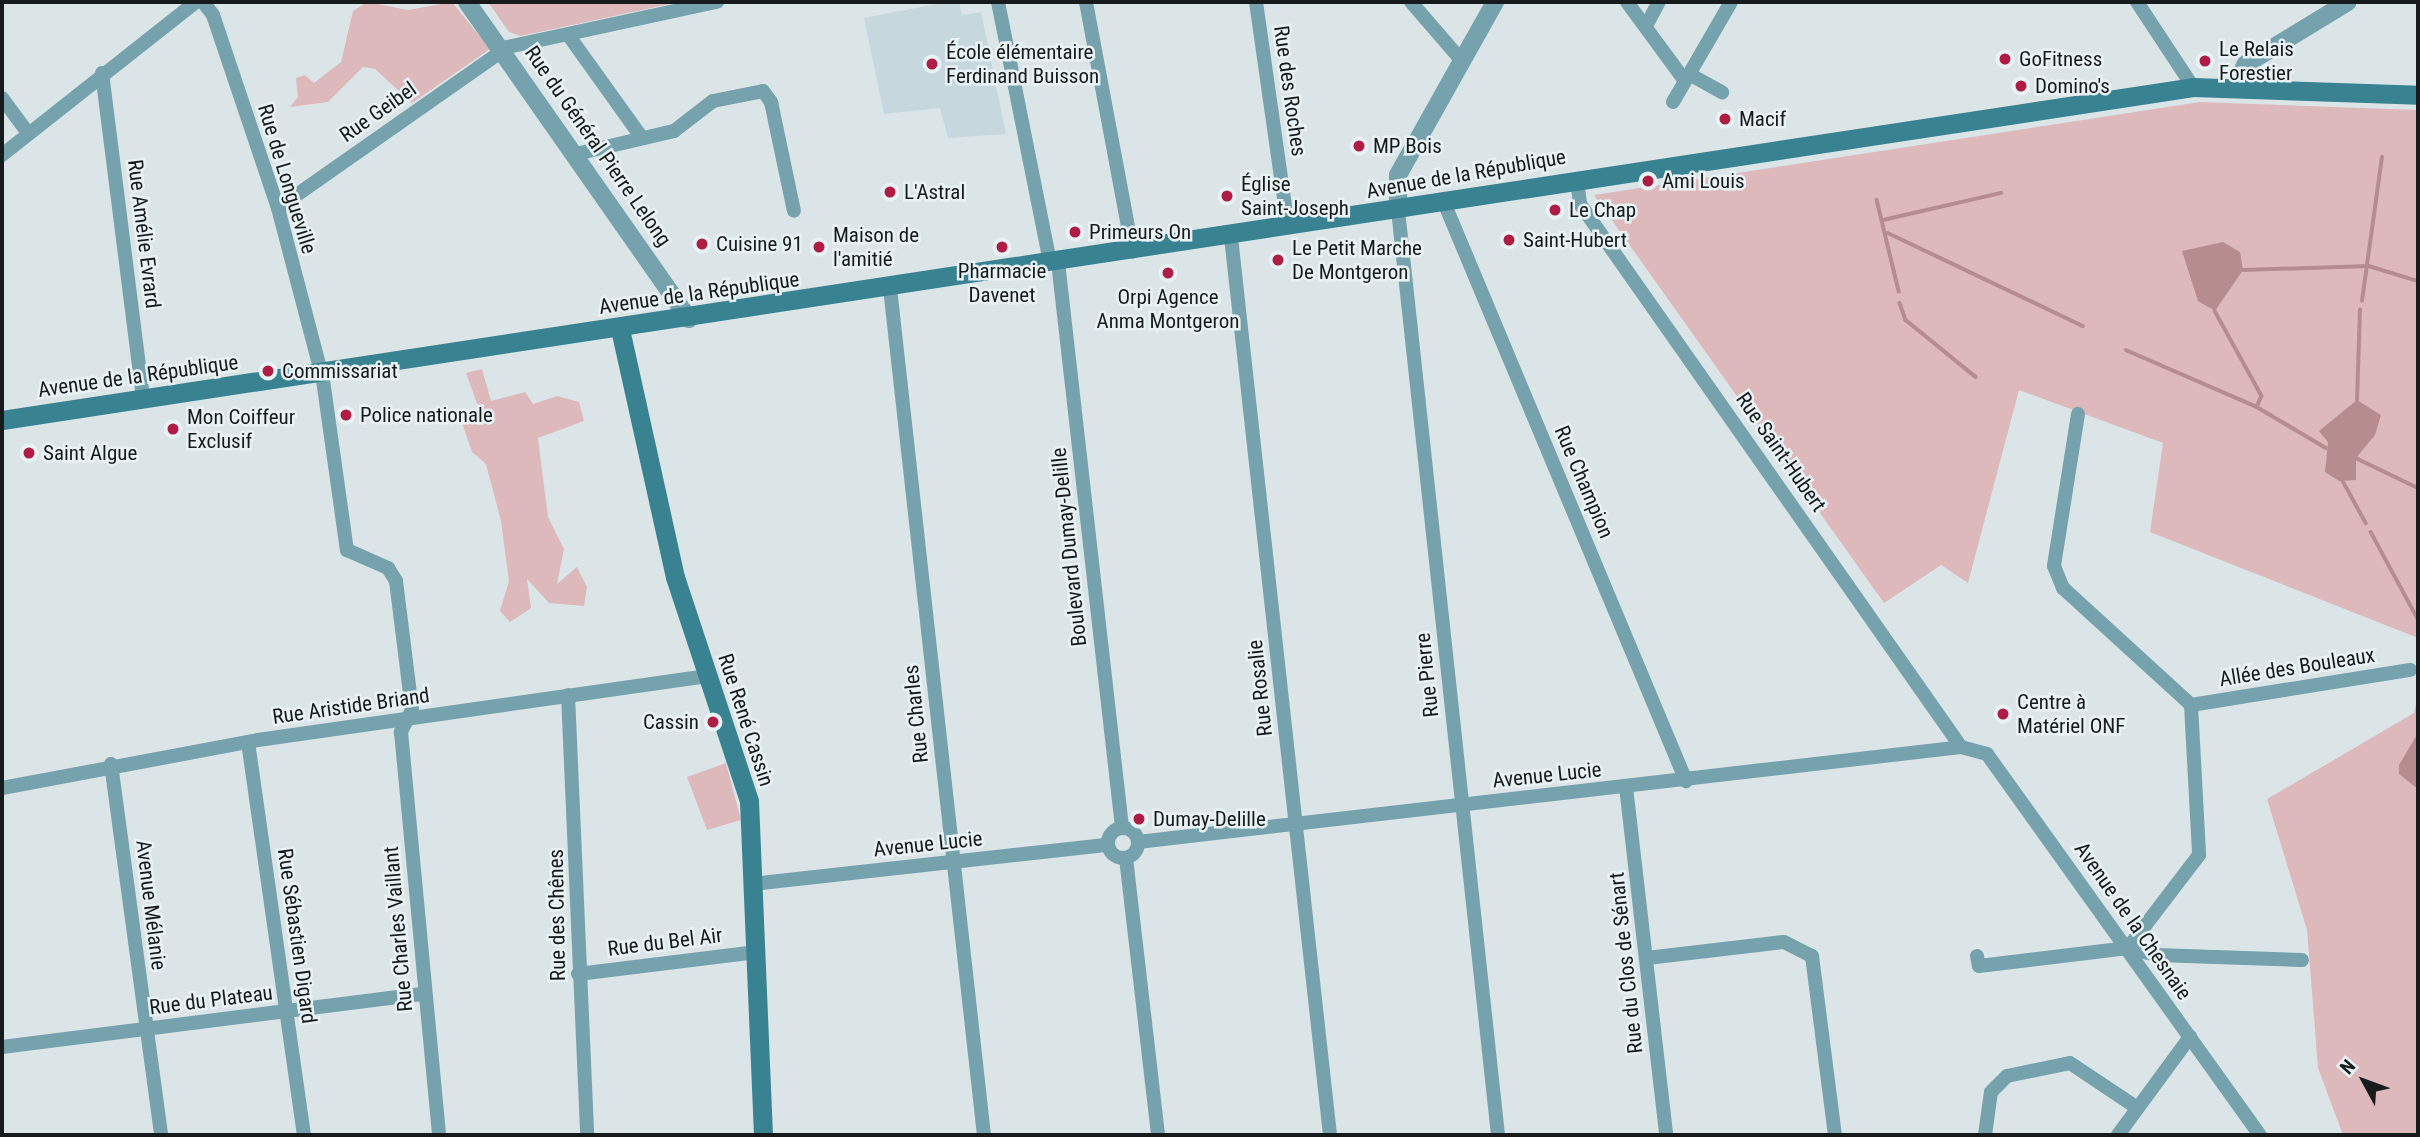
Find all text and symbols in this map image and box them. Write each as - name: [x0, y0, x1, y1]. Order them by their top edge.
- street label: Rue des Roches: [1268, 24, 1312, 158]
- place label: Le Relais Forestier: [2219, 36, 2294, 86]
- place label: École élémentaire Ferdinand Buisson: [946, 39, 1099, 89]
- street label: Rue du Général Pierre Lelong: [519, 41, 677, 251]
- place label: GoFitness: [2019, 46, 2102, 72]
- marker: GoFitness: [1997, 51, 2013, 67]
- marker: Le Relais Forestier: [2197, 53, 2213, 69]
- marker: École élémentaire Ferdinand Buisson: [924, 56, 940, 72]
- place label: Domino's: [2035, 73, 2110, 99]
- street label: Rue Geibel: [335, 76, 421, 148]
- marker: Domino's: [2013, 78, 2029, 94]
- street label: Rue de Longueville: [252, 101, 322, 257]
- place label: Macif: [1739, 106, 1786, 132]
- marker: Macif: [1717, 111, 1733, 127]
- place label: MP Bois: [1373, 133, 1442, 159]
- marker: MP Bois: [1351, 138, 1367, 154]
- street label: Avenue de la République: [1364, 144, 1568, 204]
- street label: Rue Amélie Evrard: [122, 158, 166, 310]
- place label: Ami Louis: [1662, 168, 1745, 194]
- place label: Église Saint-Joseph: [1241, 171, 1349, 221]
- marker: Ami Louis: [1640, 173, 1656, 189]
- place label: L'Astral: [904, 179, 965, 205]
- marker: L'Astral: [882, 184, 898, 200]
- marker: Église Saint-Joseph: [1219, 188, 1235, 204]
- place label: Le Chap: [1569, 197, 1636, 223]
- marker: Le Chap: [1547, 202, 1563, 218]
- place label: Primeurs On: [1089, 219, 1191, 245]
- place label: Maison de l'amitié: [833, 222, 919, 272]
- marker: Primeurs On: [1067, 224, 1083, 240]
- place label: Saint-Hubert: [1523, 227, 1627, 253]
- place label: Cuisine 91: [716, 231, 803, 257]
- marker: Saint-Hubert: [1501, 232, 1517, 248]
- place label: Le Petit Marche De Montgeron: [1292, 235, 1422, 285]
- marker: Cuisine 91: [694, 236, 710, 252]
- marker: Maison de l'amitié: [811, 239, 827, 255]
- marker: Pharmacie Davenet: [994, 239, 1010, 255]
- marker: Le Petit Marche De Montgeron: [1270, 252, 1286, 268]
- place label: Pharmacie Davenet: [958, 258, 1046, 308]
- marker: Orpi Agence Anma Montgeron: [1160, 265, 1176, 281]
- street label: Avenue de la République: [597, 266, 801, 320]
- place label: Orpi Agence Anma Montgeron: [1097, 284, 1239, 334]
- street label: Avenue de la République: [36, 349, 240, 403]
- place label: Commissariat: [282, 358, 398, 384]
- marker: Commissariat: [260, 363, 276, 379]
- street label: Rue Saint-Hubert: [1731, 388, 1831, 516]
- place label: Police nationale: [360, 402, 493, 428]
- place label: Mon Coiffeur Exclusif: [187, 404, 295, 454]
- marker: Police nationale: [338, 407, 354, 423]
- marker: Mon Coiffeur Exclusif: [165, 421, 181, 437]
- street label: Rue Champion: [1549, 422, 1619, 542]
- place label: Saint Algue: [43, 440, 137, 466]
- marker: Saint Algue: [21, 445, 37, 461]
- street label: Boulevard Dumay-Delille: [1046, 446, 1092, 648]
- street label: Rue Pierre: [1410, 632, 1444, 718]
- street label: Rue Rosalie: [1242, 639, 1278, 737]
- street label: Allée des Bouleaux: [2217, 642, 2377, 692]
- street label: Rue René Cassin: [713, 651, 779, 789]
- street label: Rue Charles: [898, 664, 934, 764]
- street label: Rue Aristide Briand: [271, 683, 431, 729]
- place label: Centre à Matériel ONF: [2017, 689, 2125, 739]
- marker: Centre à Matériel ONF: [1995, 706, 2011, 722]
- place label: Cassin: [643, 709, 699, 735]
- marker: Cassin: [705, 714, 721, 730]
- street label: Avenue Lucie: [1491, 757, 1603, 793]
- place label: Dumay-Delille: [1153, 806, 1266, 832]
- marker: Dumay-Delille: [1131, 811, 1147, 827]
- street label: Avenue Lucie: [872, 826, 984, 862]
- street label: Avenue de la Chesnaie: [2069, 837, 2197, 1005]
- street label: Avenue Mélanie: [131, 839, 171, 971]
- street label: Rue Charles Vaillant: [378, 845, 418, 1013]
- street label: Rue Sébastien Digard: [272, 847, 322, 1025]
- street label: Rue des Chênes: [543, 849, 571, 981]
- street label: Rue du Clos de Sénart: [1604, 871, 1648, 1055]
- street label: Rue du Bel Air: [606, 922, 724, 962]
- street label: Rue du Plateau: [148, 980, 274, 1020]
- north arrow: [2329, 1046, 2399, 1116]
- text: N: [2335, 1055, 2360, 1079]

